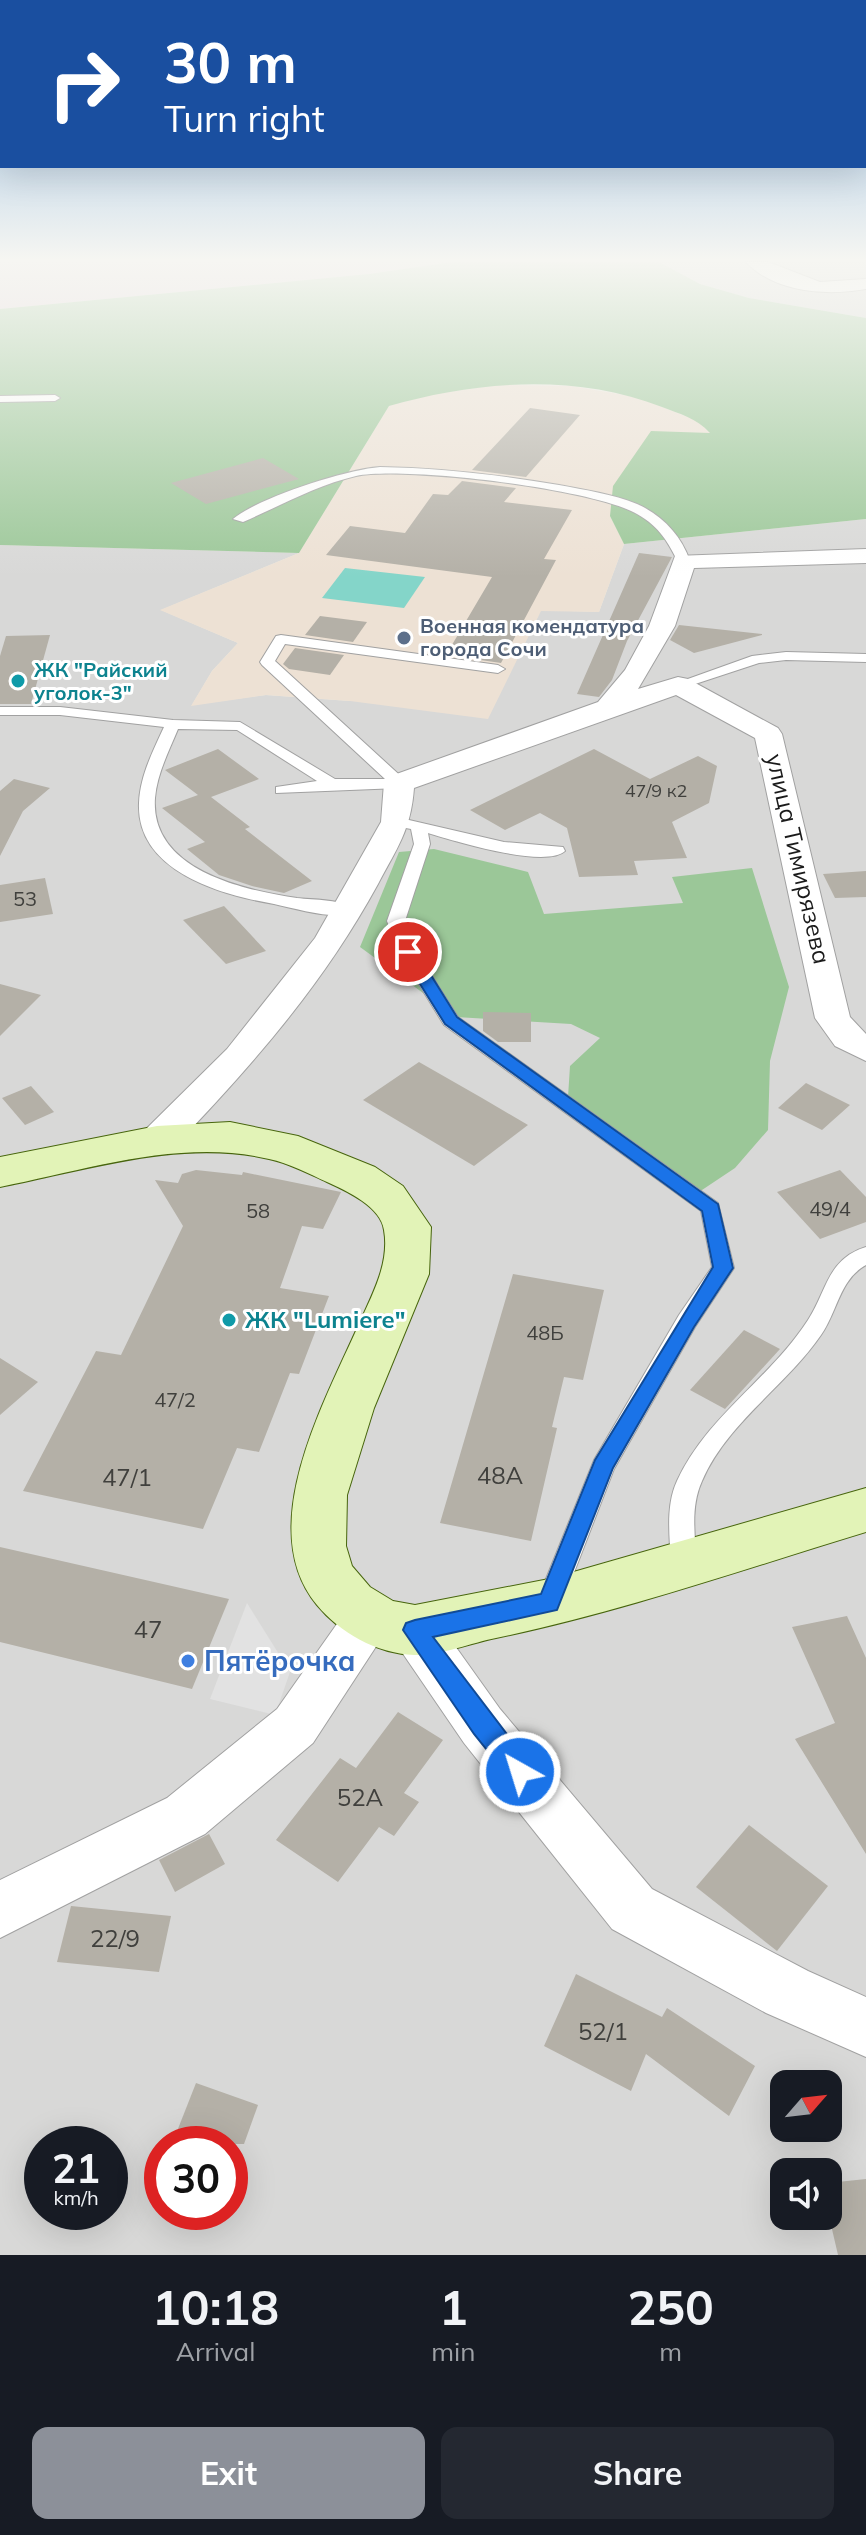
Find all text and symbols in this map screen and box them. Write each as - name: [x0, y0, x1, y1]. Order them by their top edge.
- text: 30 m: [164, 27, 297, 97]
- icon: right: [32, 32, 136, 136]
- text: Turn right: [164, 96, 325, 141]
- place label: Военная комендатура города Сочи: [420, 613, 644, 661]
- marker: Военная комендатура города Сочи: [395, 629, 413, 647]
- place label: ЖК "Райский уголок-3": [34, 657, 167, 705]
- marker: ЖК "Райский уголок-3": [9, 672, 27, 690]
- street label: улица Тимирязева: [760, 751, 838, 967]
- house number: 47/9 к2: [625, 779, 687, 802]
- house number: 53: [13, 886, 37, 911]
- pin: [374, 918, 442, 986]
- icon: arrive: [386, 930, 430, 974]
- house number: 49/4: [809, 1196, 851, 1221]
- house number: 58: [246, 1198, 270, 1223]
- place label: ЖК "Lumiere": [245, 1304, 406, 1334]
- marker: ЖК "Lumiere": [220, 1311, 238, 1329]
- house number: 48Б: [526, 1320, 564, 1345]
- house number: 47/2: [154, 1387, 196, 1412]
- house number: 48А: [477, 1460, 524, 1490]
- house number: 47/1: [102, 1462, 152, 1492]
- house number: 47: [134, 1614, 162, 1644]
- place label: Пятёрочка: [204, 1643, 356, 1678]
- marker: Пятёрочка: [179, 1652, 197, 1670]
- position arrow: [478, 1730, 562, 1814]
- house number: 52А: [337, 1782, 384, 1812]
- house number: 22/9: [90, 1923, 140, 1953]
- house number: 52/1: [578, 2016, 628, 2046]
- north arrow: [770, 2070, 842, 2142]
- map controls: [770, 2070, 842, 2230]
- speed limit sign: 30: [144, 2126, 248, 2230]
- text: 21: [52, 2143, 100, 2193]
- button: sound: [770, 2158, 842, 2230]
- text: km/h: [53, 2185, 99, 2210]
- text: 10:18: [152, 2277, 279, 2337]
- text: 1: [439, 2277, 468, 2337]
- text: 250: [628, 2277, 714, 2337]
- text: Arrival: [176, 2335, 255, 2368]
- text: min: [431, 2335, 475, 2368]
- text: m: [659, 2335, 682, 2368]
- button: Exit: [32, 2427, 425, 2519]
- button: Share: [441, 2427, 834, 2519]

